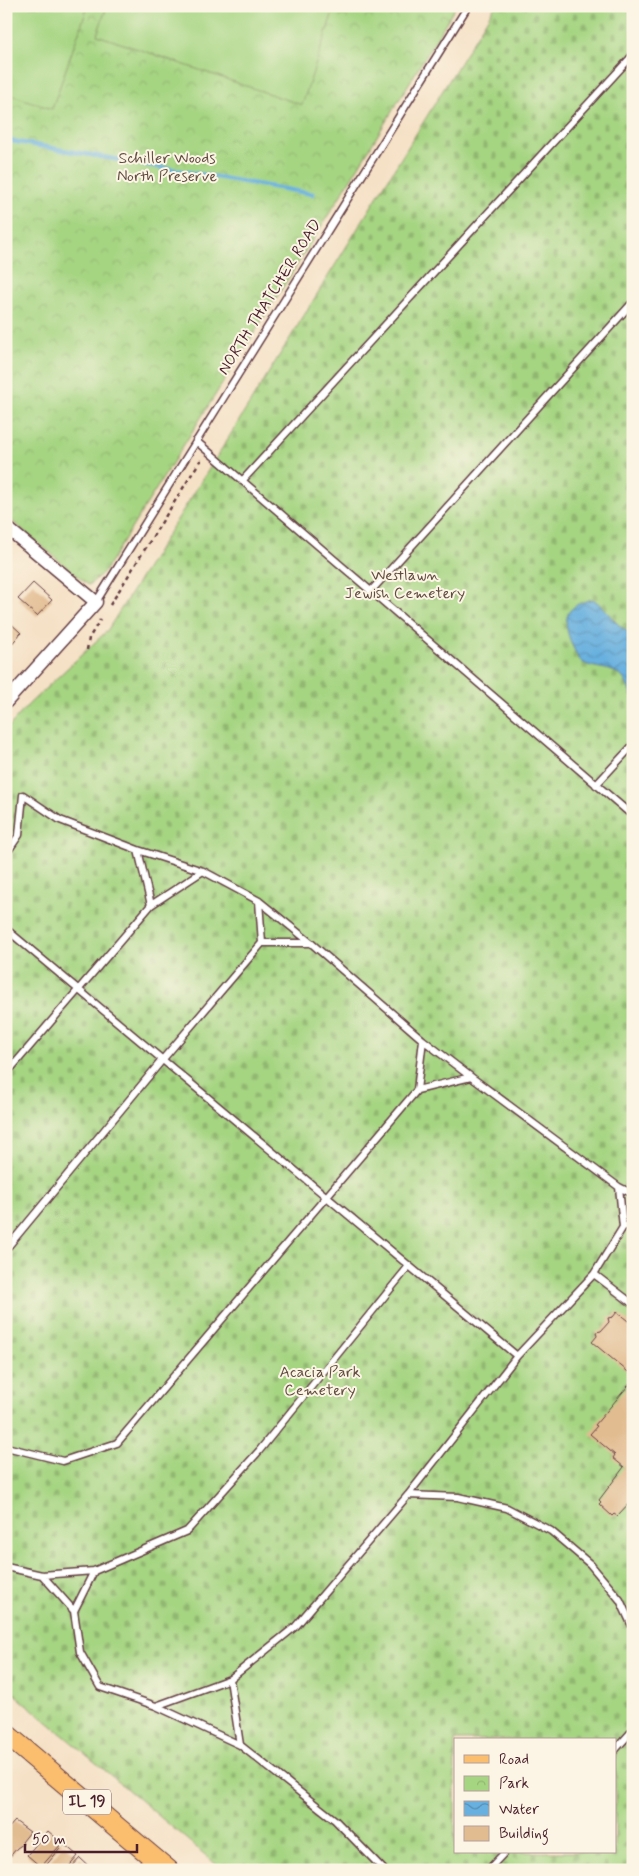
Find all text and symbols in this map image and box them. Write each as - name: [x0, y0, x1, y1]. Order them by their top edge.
- park label: Schiller Woods North Preserve: [117, 148, 218, 187]
- street label: NORTH THATCHER ROAD: [213, 215, 327, 379]
- park label: Westlawn Jewish Cemetery: [345, 565, 465, 604]
- park label: Acacia Park Cemetery: [280, 1362, 360, 1401]
- legend: [454, 1738, 616, 1854]
- text: Road: [499, 1750, 529, 1770]
- text: Park: [499, 1774, 529, 1794]
- road number: IL 19: [63, 1790, 111, 1814]
- text: Water: [499, 1800, 539, 1820]
- scale bar: [25, 1821, 138, 1853]
- text: Building: [499, 1824, 549, 1845]
- text: 50 m: [32, 1830, 66, 1850]

